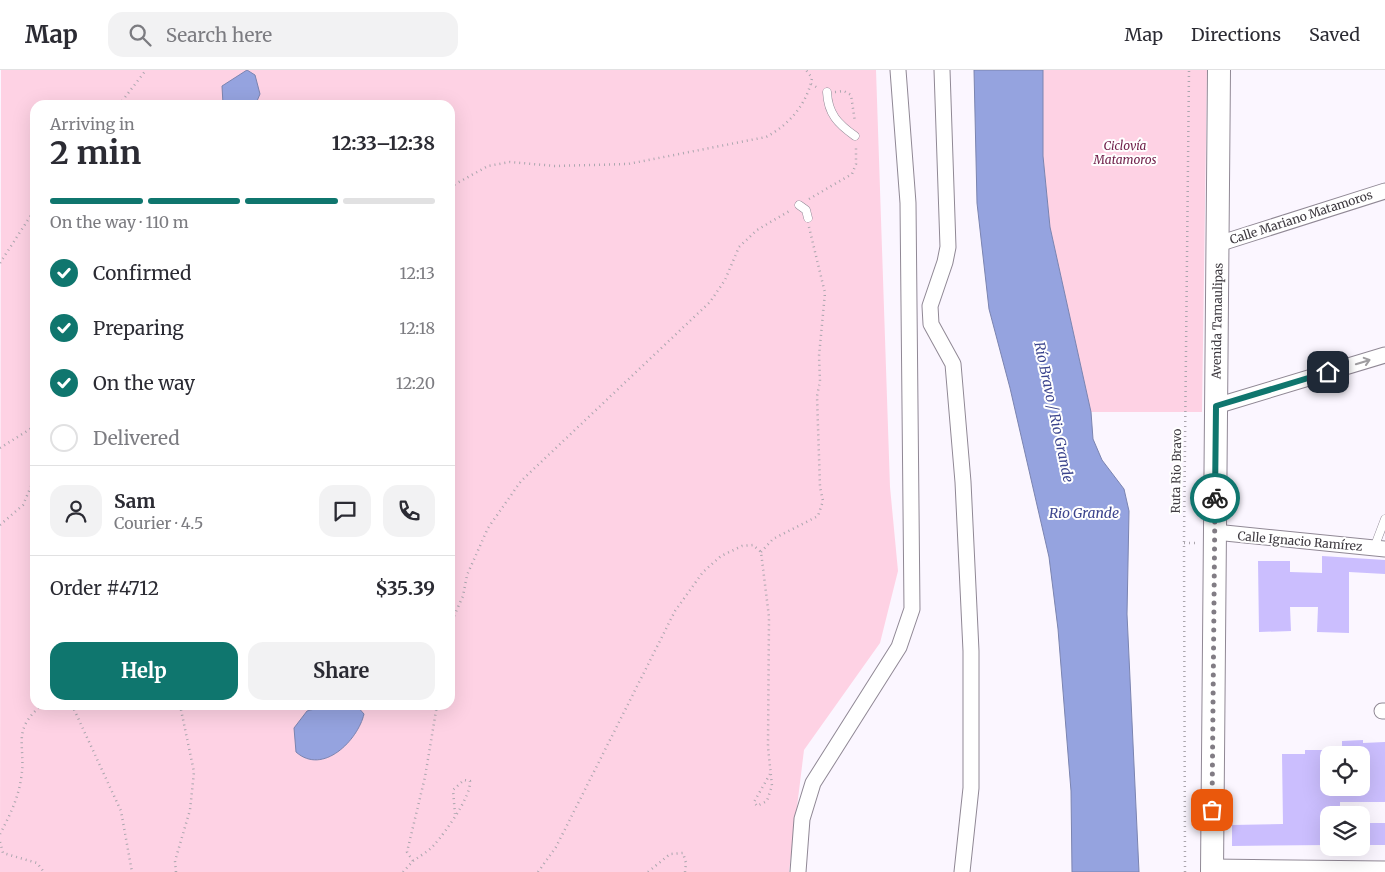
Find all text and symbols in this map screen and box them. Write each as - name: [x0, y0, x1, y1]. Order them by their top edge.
- search box: [108, 12, 458, 57]
- text: Map: [25, 19, 78, 50]
- icon: search: [126, 21, 154, 49]
- text: Search here: [166, 23, 272, 47]
- text: Map: [1125, 23, 1163, 46]
- text: Directions: [1191, 23, 1281, 46]
- text: Saved: [1309, 23, 1360, 46]
- text: Arriving in: [50, 114, 135, 134]
- text: 12:33–12:38: [332, 131, 435, 155]
- text: 2 min: [50, 133, 141, 173]
- park label: Ciclovía Matamoros: [1093, 138, 1156, 167]
- street label: Calle Mariano Matamoros: [1228, 187, 1374, 247]
- text: On the way · 110 m: [50, 212, 189, 232]
- icon: check: [50, 259, 78, 287]
- text: Confirmed: [93, 261, 191, 285]
- street label: Avenida Tamaulipas: [1208, 262, 1226, 380]
- text: 12:13: [400, 263, 435, 283]
- icon: check: [50, 314, 78, 342]
- text: Preparing: [93, 316, 184, 340]
- text: 12:18: [399, 318, 435, 338]
- water label: Río Bravo / Rio Grande: [1030, 340, 1078, 484]
- pin: [1307, 351, 1349, 393]
- one-way arrow: [1355, 356, 1371, 366]
- icon: home: [1314, 358, 1342, 386]
- icon: check: [50, 369, 78, 397]
- text: On the way: [93, 371, 195, 395]
- text: 12:20: [396, 373, 435, 393]
- text: Delivered: [93, 426, 180, 450]
- street label: Ruta Rio Bravo: [1168, 428, 1184, 514]
- courier: [1190, 473, 1240, 523]
- icon: bike: [1201, 484, 1229, 512]
- button: person: [50, 485, 102, 537]
- button: chat: [319, 485, 371, 537]
- button: phone: [383, 485, 435, 537]
- text: Sam: [114, 489, 155, 513]
- water label: Rio Grande: [1049, 504, 1119, 522]
- text: Courier · 4.5: [114, 513, 203, 533]
- street label: Calle Ignacio Ramírez: [1237, 528, 1364, 554]
- text: Order #4712: [50, 576, 159, 600]
- text: $35.39: [375, 576, 435, 600]
- button: Help: [50, 642, 238, 700]
- button: Share: [248, 642, 435, 700]
- map controls: [1320, 746, 1370, 856]
- button: locate: [1320, 746, 1370, 796]
- pin: [1191, 789, 1233, 831]
- icon: bag: [1198, 796, 1226, 824]
- button: layers: [1320, 806, 1370, 856]

